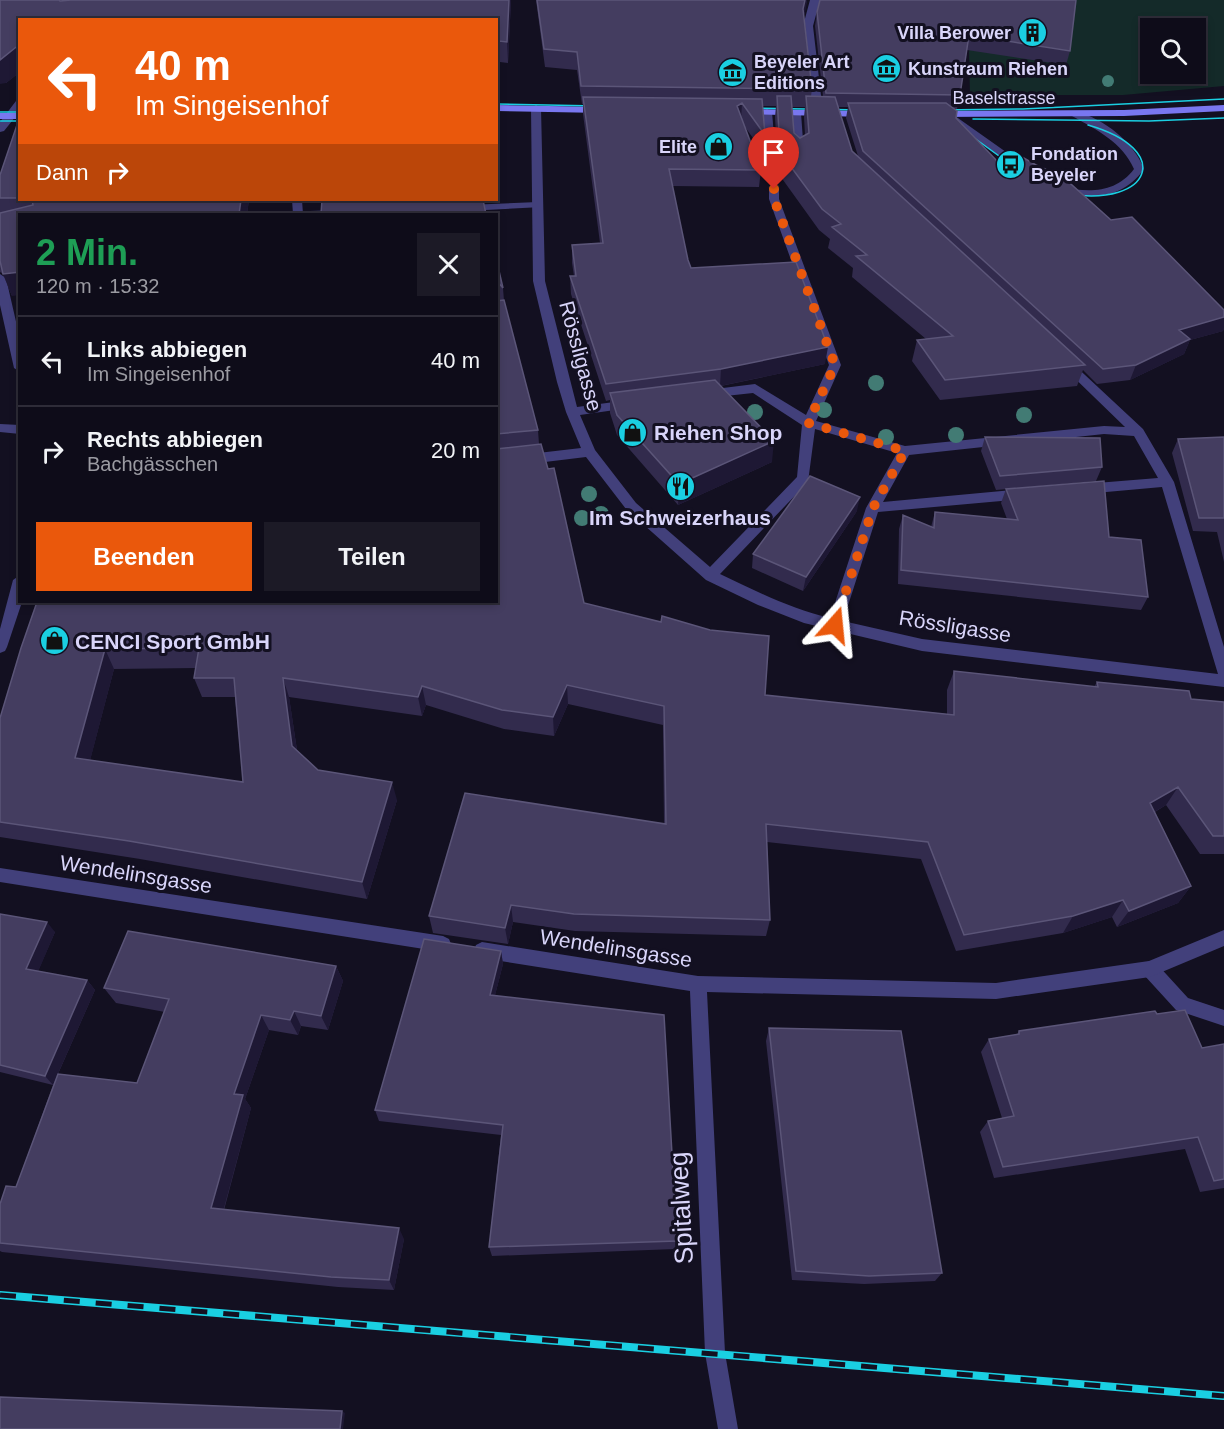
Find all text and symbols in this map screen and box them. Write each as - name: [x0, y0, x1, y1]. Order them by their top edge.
- building icon: Villa Berower: [1016, 17, 1048, 49]
- map controls: [1140, 18, 1206, 84]
- button: search: [1140, 18, 1206, 84]
- place label: Villa Berower: [897, 23, 1011, 43]
- icon: left: [36, 42, 114, 120]
- text: 40 m: [135, 42, 231, 89]
- place label: Beyeler Art Editions: [754, 52, 849, 93]
- museum icon: Kunstraum Riehen: [871, 53, 903, 85]
- museum icon: Beyeler Art Editions: [717, 56, 749, 88]
- place label: Kunstraum Riehen: [908, 59, 1068, 79]
- street label: Baselstrasse: [952, 88, 1056, 108]
- text: Im Singeisenhof: [135, 91, 329, 121]
- pin: [748, 127, 799, 189]
- shop icon: Elite: [702, 131, 734, 163]
- icon: arrive: [757, 136, 790, 169]
- place label: Elite: [659, 137, 697, 157]
- place label: Fondation Beyeler: [1031, 144, 1118, 185]
- bus stop icon: Fondation Beyeler: [994, 148, 1026, 180]
- icon: right: [101, 156, 134, 189]
- text: Dann: [36, 160, 89, 185]
- text: 2 Min.: [36, 232, 138, 273]
- button: close: [417, 233, 480, 296]
- text: 120 m · 15:32: [36, 275, 159, 297]
- street label: Rössligasse: [555, 298, 607, 414]
- text: Links abbiegen: [87, 337, 247, 362]
- icon: left: [36, 345, 69, 378]
- text: 40 m: [431, 348, 480, 373]
- text: Im Singeisenhof: [87, 363, 230, 385]
- shop icon: Riehen Shop: [617, 416, 649, 448]
- place label: Riehen Shop: [654, 421, 782, 444]
- text: Rechts abbiegen: [87, 427, 263, 452]
- icon: right: [36, 435, 69, 468]
- text: 20 m: [431, 438, 480, 463]
- text: Bachgässchen: [87, 453, 218, 475]
- restaurant icon: Im Schweizerhaus: [664, 470, 696, 502]
- place label: Im Schweizerhaus: [589, 506, 771, 529]
- button: Beenden: [36, 522, 252, 591]
- button: Teilen: [264, 522, 480, 591]
- position arrow: [803, 593, 867, 657]
- street label: Rössligasse: [897, 606, 1013, 646]
- shop icon: CENCI Sport GmbH: [38, 625, 70, 657]
- place label: CENCI Sport GmbH: [75, 630, 270, 653]
- street label: Wendelinsgasse: [58, 851, 214, 897]
- street label: Wendelinsgasse: [538, 925, 694, 971]
- street label: Spitalweg: [663, 1151, 699, 1265]

